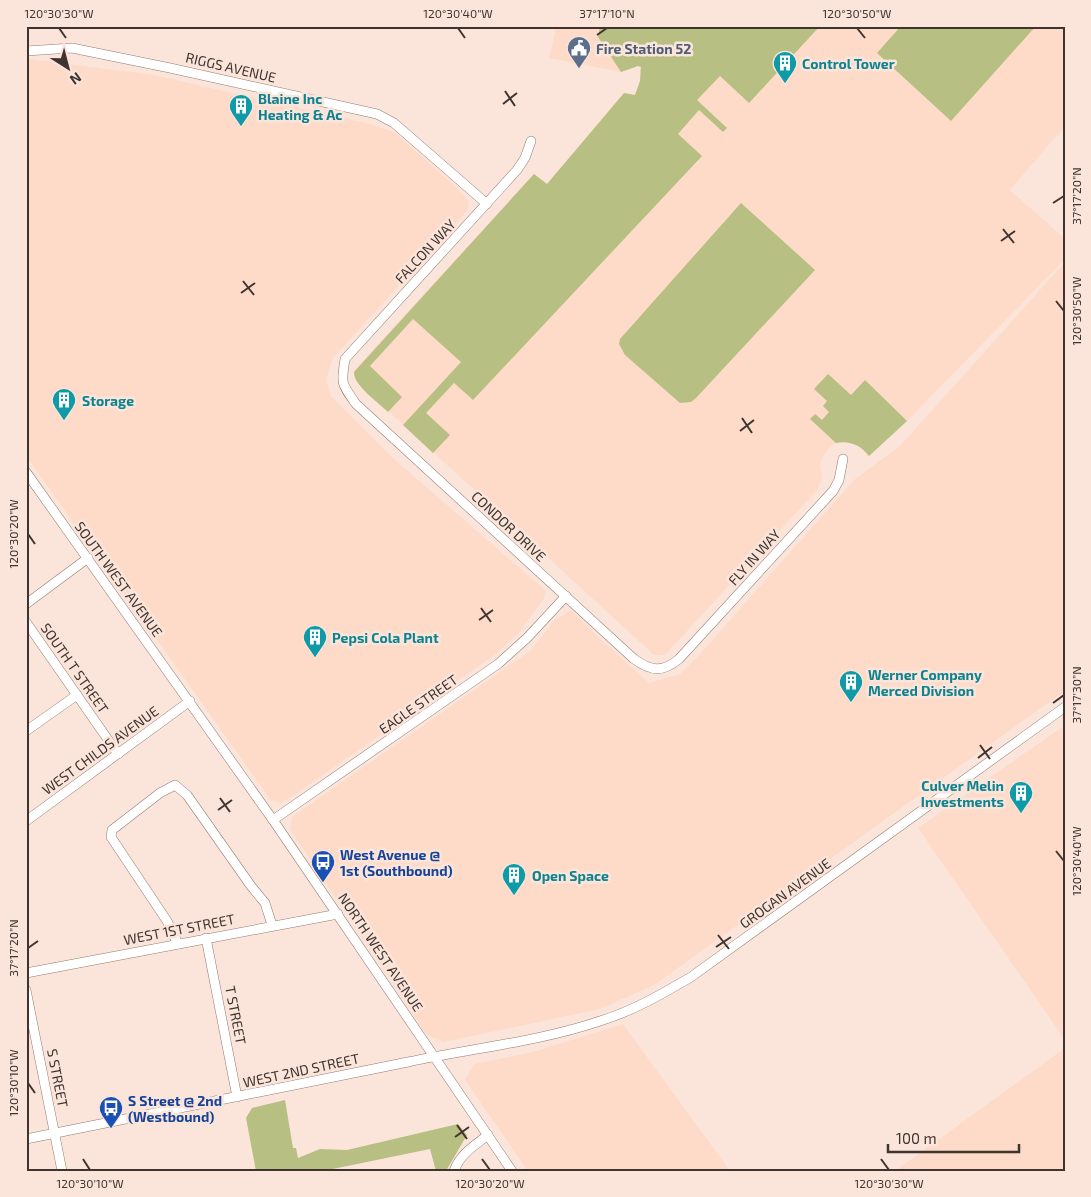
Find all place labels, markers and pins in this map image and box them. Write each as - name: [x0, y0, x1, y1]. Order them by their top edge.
- public building icon: Fire Station 52: [566, 35, 592, 69]
- place label: Fire Station 52: [596, 40, 692, 57]
- building icon: Control Tower: [772, 50, 798, 84]
- place label: Control Tower: [802, 55, 895, 72]
- place label: Blaine Inc Heating & Ac: [258, 90, 342, 123]
- building icon: Blaine Inc Heating & Ac: [228, 93, 254, 127]
- building icon: Storage: [51, 387, 77, 421]
- place label: Storage: [82, 392, 134, 409]
- building icon: Pepsi Cola Plant: [302, 624, 328, 658]
- place label: Pepsi Cola Plant: [332, 629, 439, 646]
- place label: Werner Company Merced Division: [868, 666, 982, 699]
- building icon: Werner Company Merced Division: [838, 669, 864, 703]
- place label: Culver Melin Investments: [921, 777, 1004, 810]
- building icon: Culver Melin Investments: [1008, 780, 1034, 814]
- place label: West Avenue @ 1st (Southbound): [340, 846, 453, 879]
- bus stop icon: West Avenue @ 1st (Southbound): [310, 849, 336, 883]
- building icon: Open Space: [501, 862, 527, 896]
- place label: Open Space: [532, 867, 609, 884]
- place label: S Street @ 2nd (Westbound): [128, 1092, 222, 1125]
- bus stop icon: S Street @ 2nd (Westbound): [98, 1095, 124, 1129]

